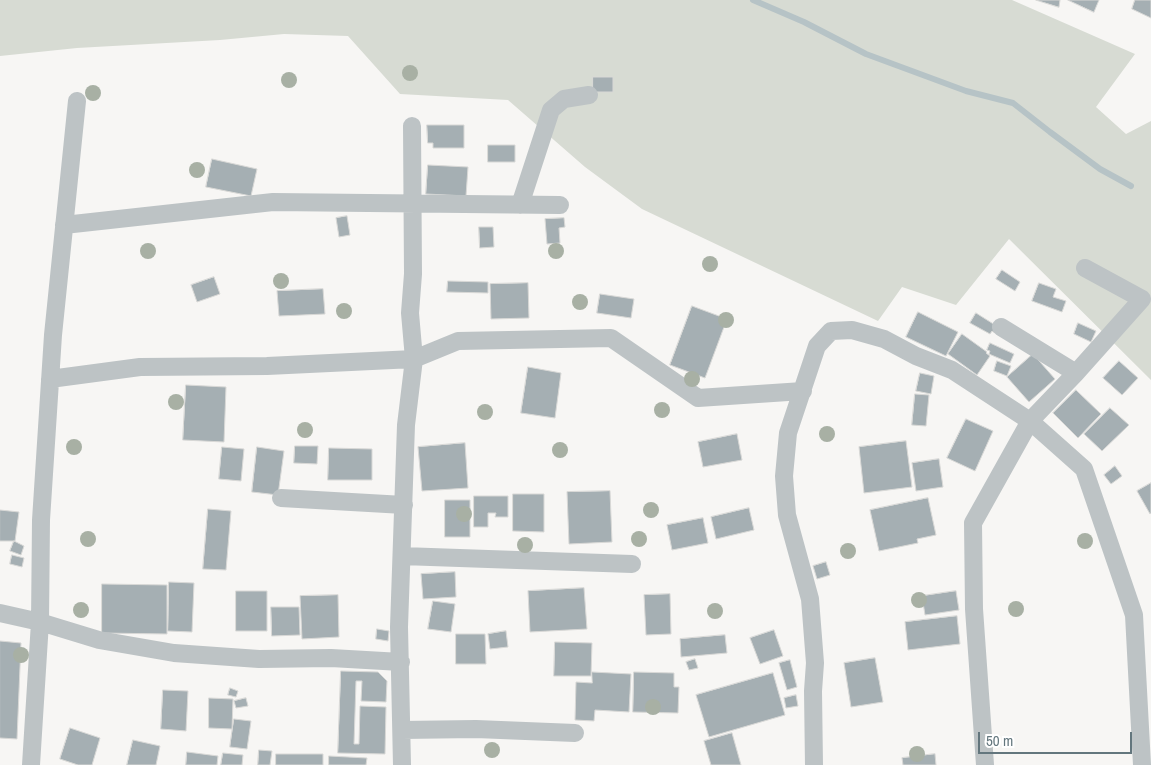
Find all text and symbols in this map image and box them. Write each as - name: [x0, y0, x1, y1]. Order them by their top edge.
- scale bar: [981, 722, 1135, 754]
- text: 50 m: [986, 730, 1013, 751]

